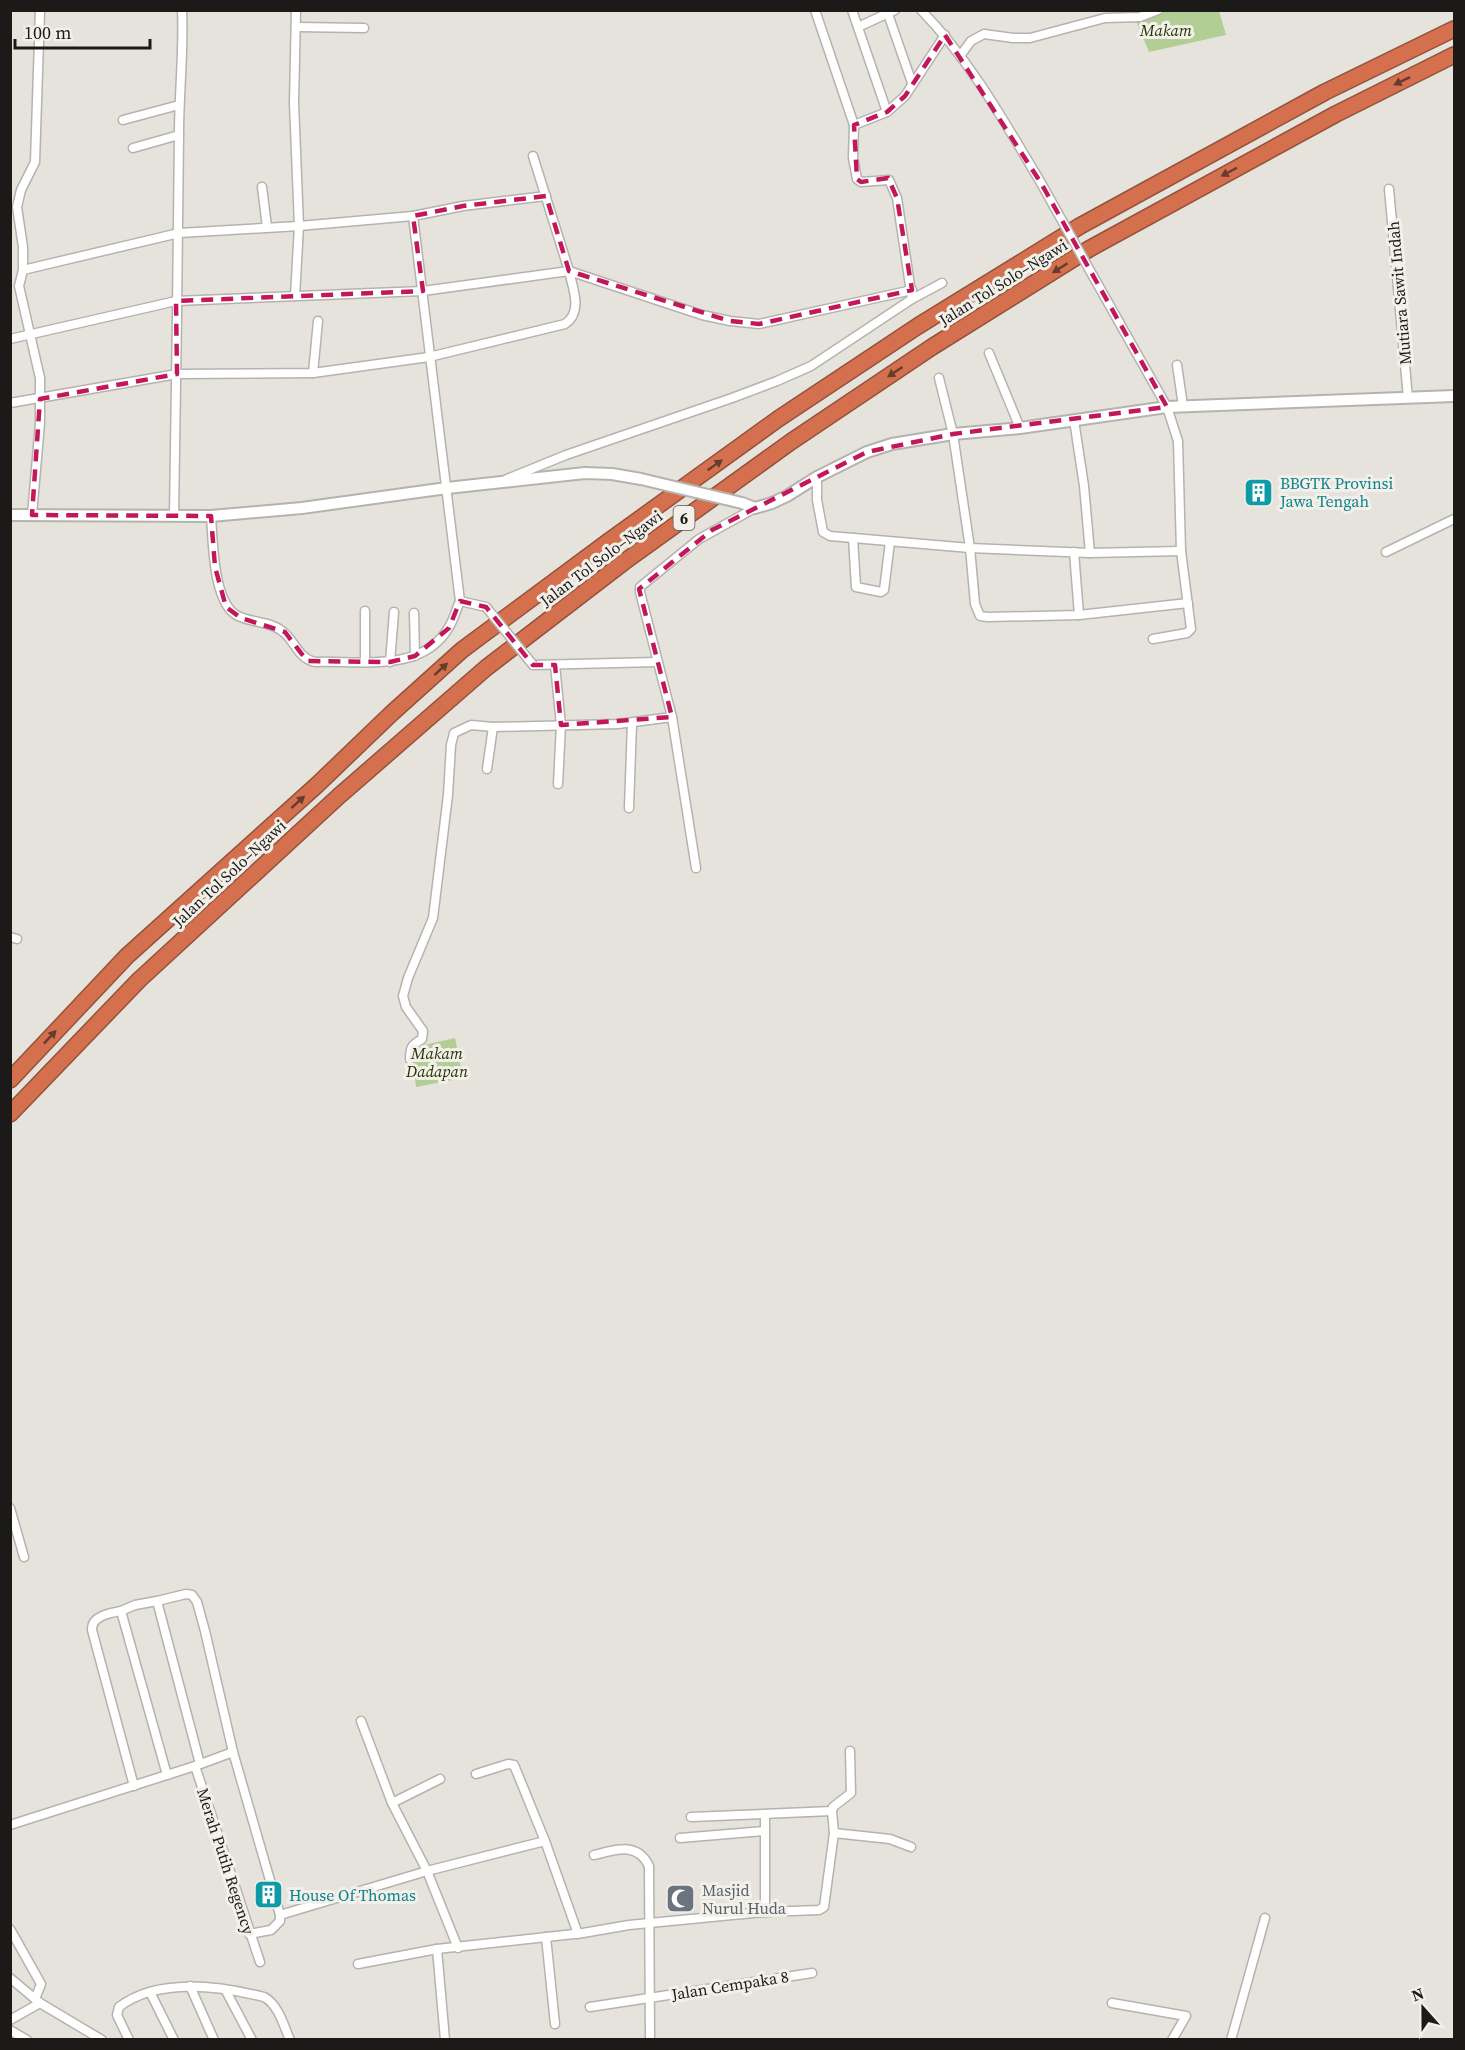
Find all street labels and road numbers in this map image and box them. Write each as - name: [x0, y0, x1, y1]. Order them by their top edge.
- street label: Mutiara Sawit Indah: [1382, 220, 1416, 366]
- street label: Jalan Tol Solo–Ngawi: [934, 233, 1072, 331]
- street label: Jalan Tol Solo–Ngawi: [535, 505, 667, 612]
- road number: 6: [674, 506, 694, 530]
- street label: Jalan Tol Solo–Ngawi: [167, 814, 291, 932]
- street label: Merah Putih Regency: [192, 1785, 260, 1938]
- street label: Jalan Cempaka 8: [669, 1965, 790, 2005]

